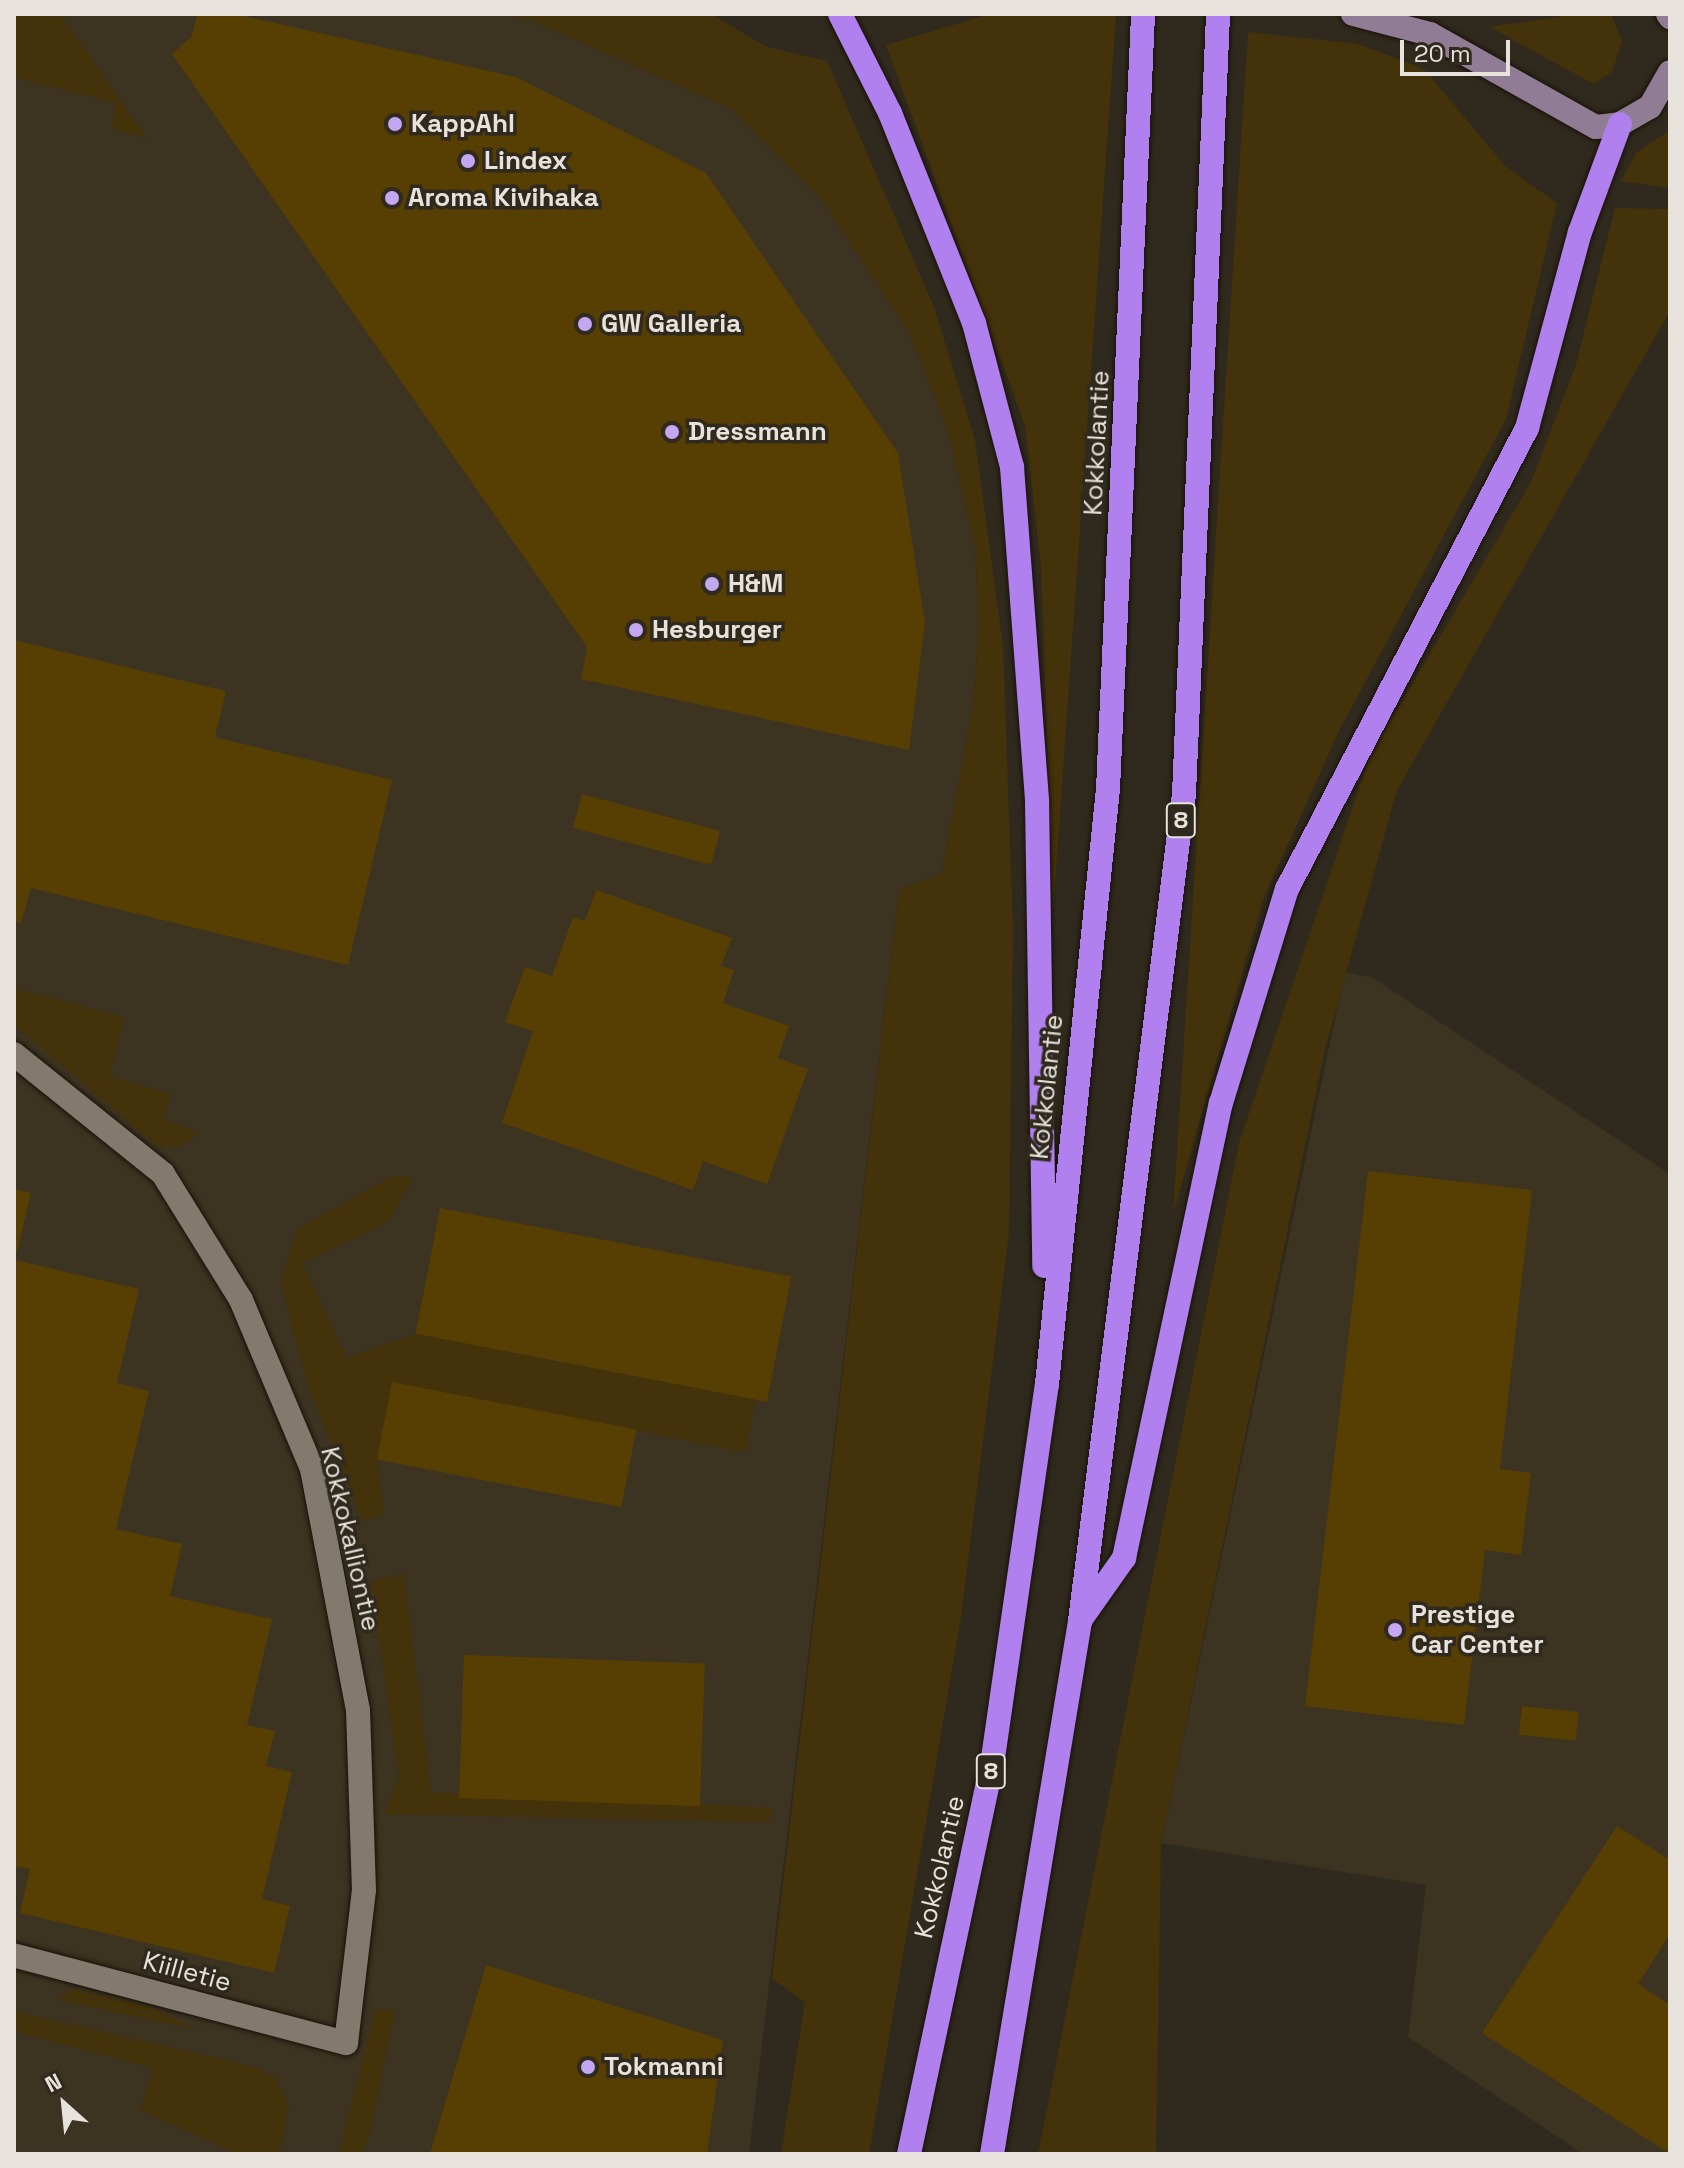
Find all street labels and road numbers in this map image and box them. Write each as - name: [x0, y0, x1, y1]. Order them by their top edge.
- street label: Kokkolantie: [1078, 370, 1116, 516]
- road number: 8: [1165, 800, 1197, 840]
- street label: Kokkolantie: [1024, 1013, 1070, 1161]
- street label: Kokkokalliontie: [314, 1444, 386, 1634]
- road number: 8: [975, 1751, 1007, 1791]
- street label: Kokkolantie: [908, 1793, 972, 1941]
- street label: Kiilletie: [140, 1945, 234, 1999]

